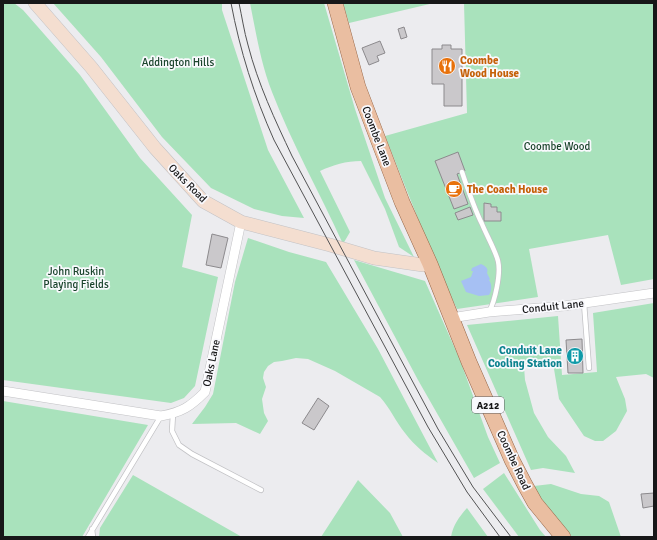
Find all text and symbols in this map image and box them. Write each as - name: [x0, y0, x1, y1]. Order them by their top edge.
- place label: Coombe Wood House: [460, 54, 520, 80]
- park label: Addington Hills: [142, 56, 214, 69]
- restaurant icon: Coombe Wood House: [437, 56, 457, 76]
- street label: Coombe Lane: [359, 104, 394, 168]
- park label: Coombe Wood: [524, 140, 591, 153]
- street label: Oaks Road: [166, 161, 210, 205]
- cafe icon: The Coach House: [444, 179, 464, 199]
- place label: The Coach House: [467, 183, 548, 196]
- park label: John Ruskin Playing Fields: [43, 265, 109, 291]
- street label: Conduit Lane: [522, 297, 585, 316]
- street label: Oaks Lane: [200, 338, 223, 388]
- place label: Conduit Lane Cooling Station: [488, 344, 563, 370]
- building icon: Conduit Lane Cooling Station: [565, 346, 585, 366]
- road number: A212: [472, 397, 504, 413]
- street label: Coombe Road: [494, 428, 533, 492]

